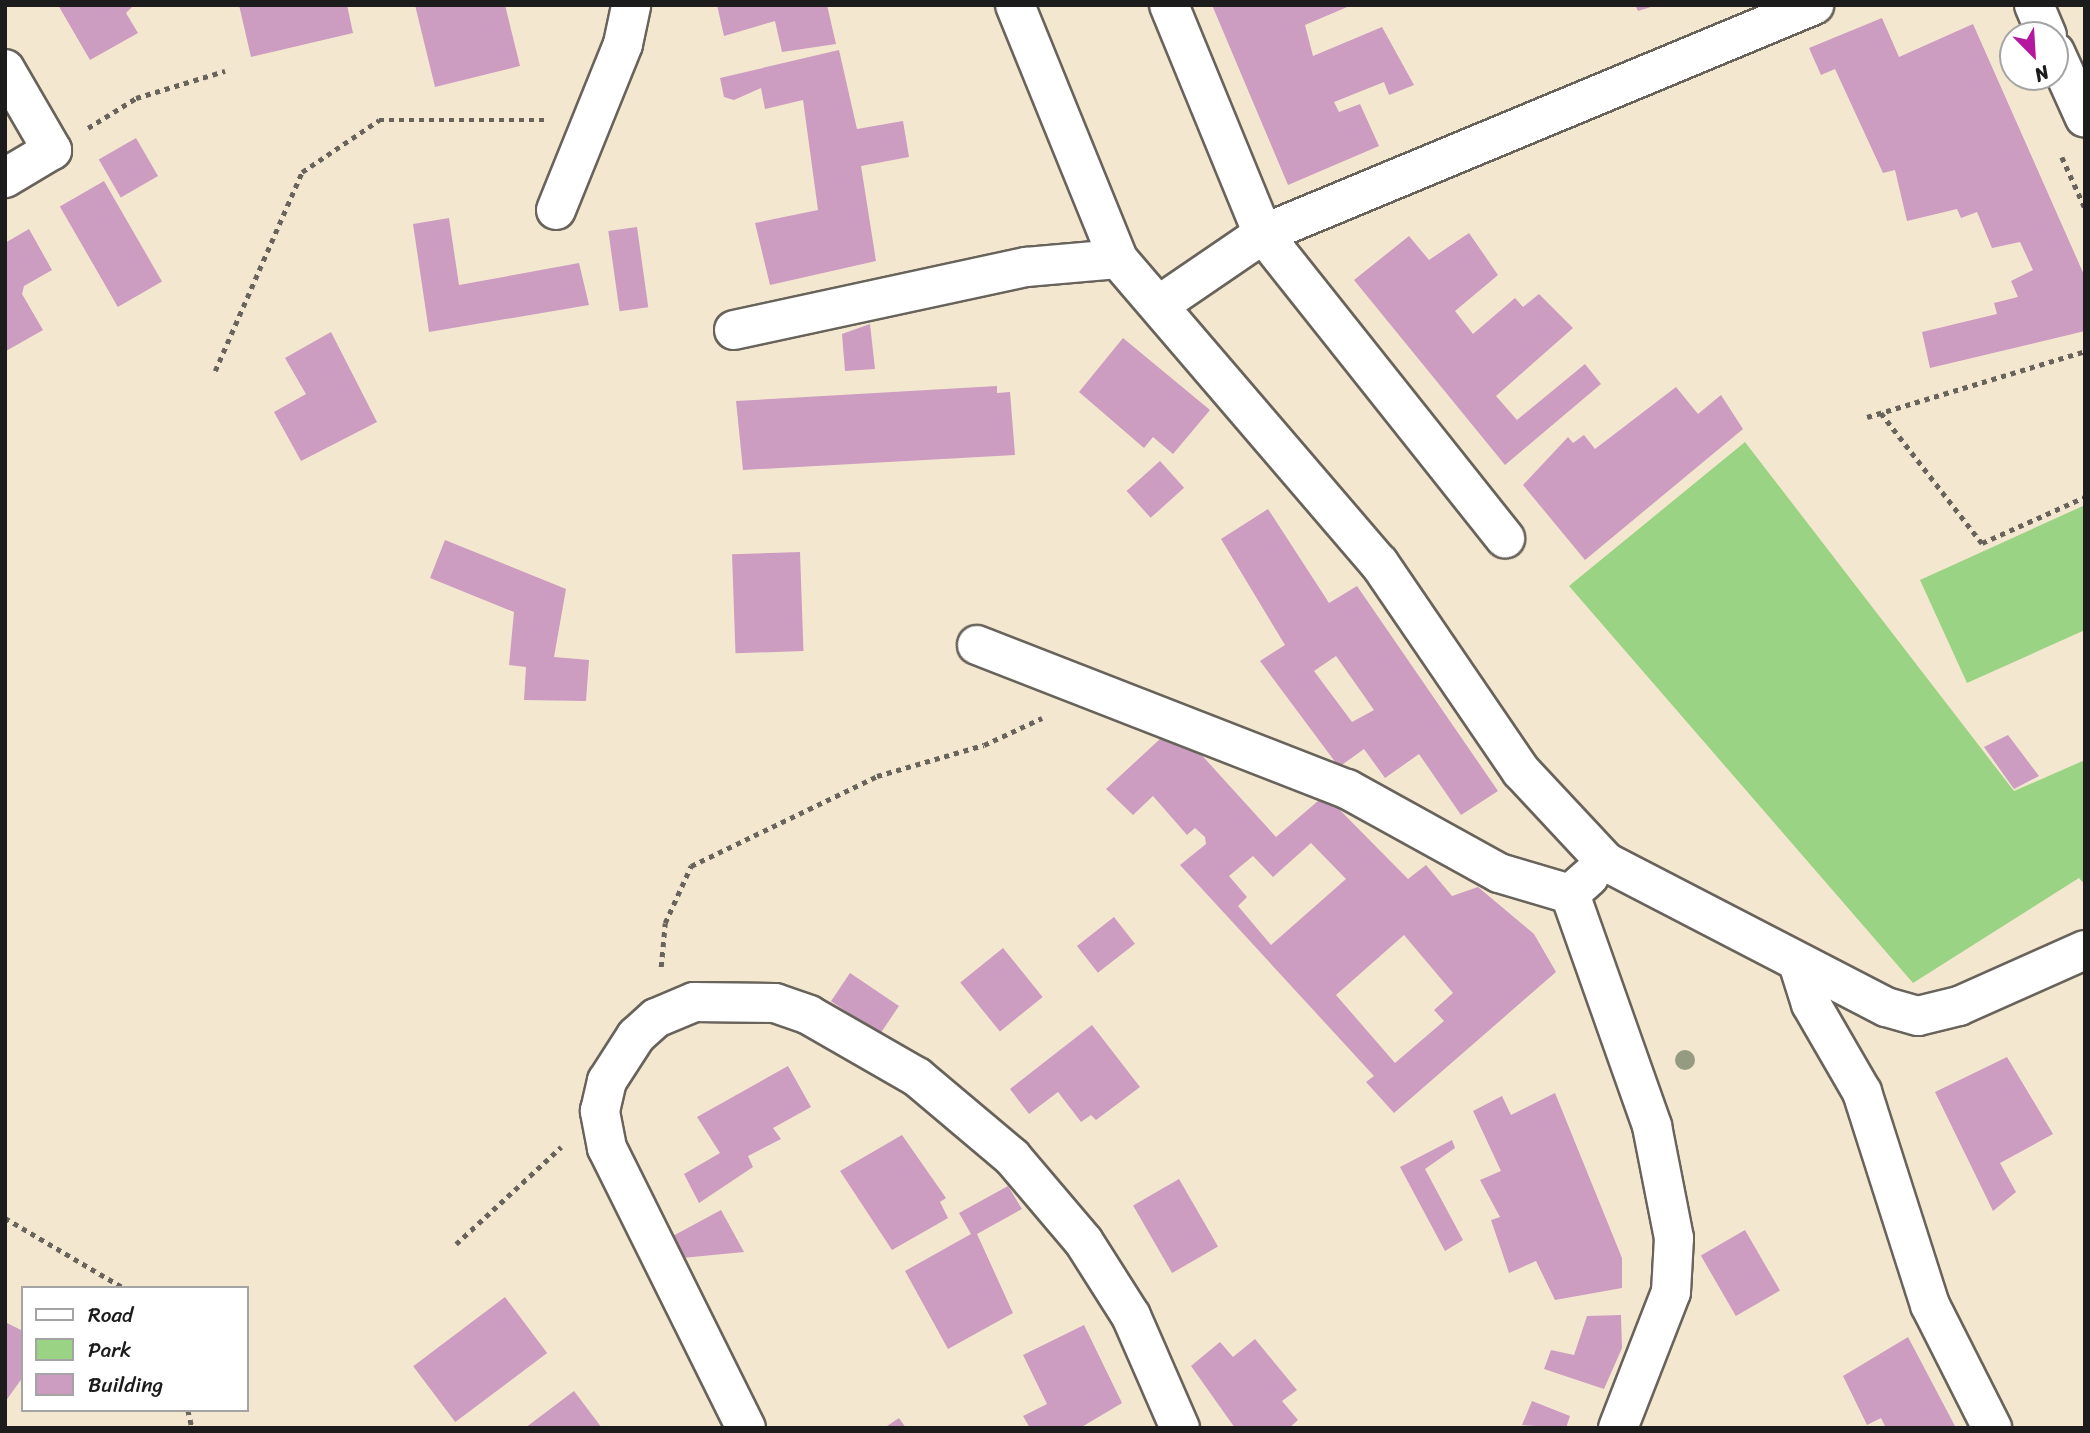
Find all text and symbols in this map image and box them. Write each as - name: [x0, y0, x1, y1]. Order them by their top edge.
- north arrow: [1999, 21, 2069, 91]
- text: N: [2029, 56, 2055, 92]
- legend: [21, 1286, 248, 1412]
- text: Road: [88, 1296, 133, 1334]
- text: Park: [88, 1331, 131, 1369]
- text: Building: [88, 1366, 163, 1404]

